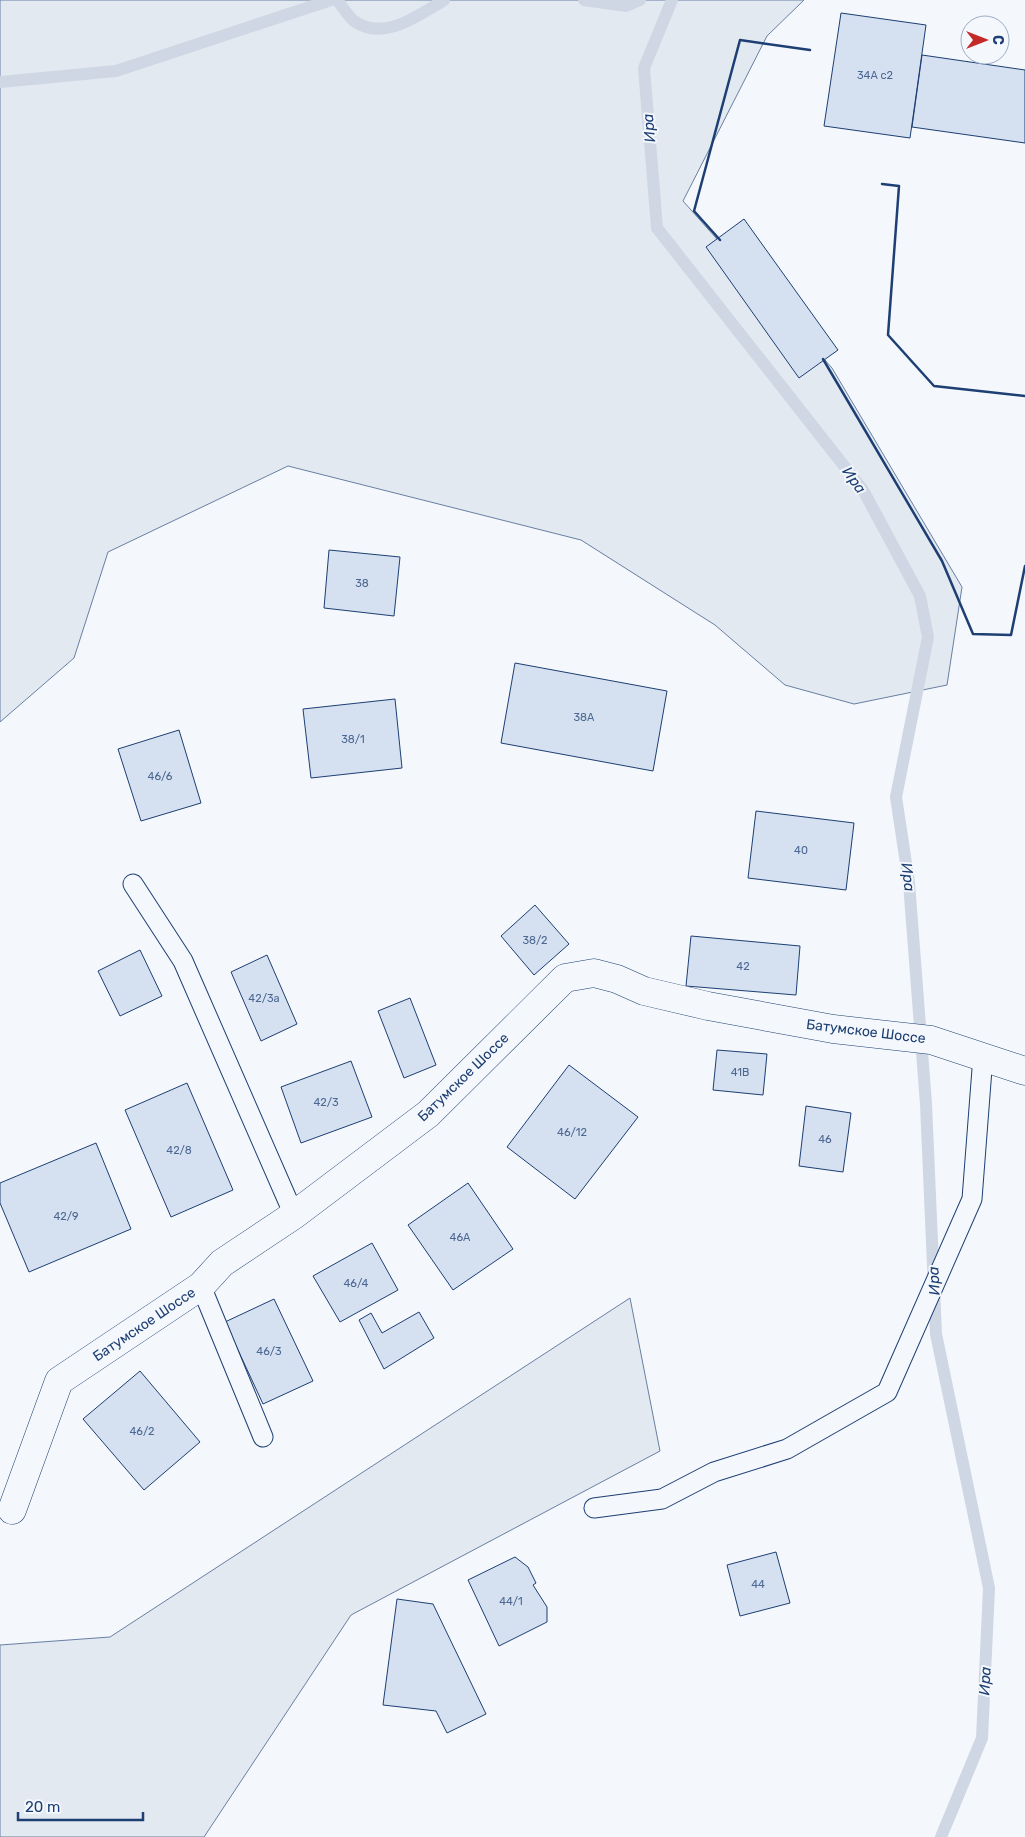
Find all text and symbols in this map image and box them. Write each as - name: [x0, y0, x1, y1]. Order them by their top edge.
- north arrow: [960, 15, 1010, 65]
- text: С: [989, 35, 1006, 45]
- house number: 34А с2: [857, 69, 893, 82]
- water label: Ира: [639, 113, 659, 143]
- water label: Ира: [838, 463, 870, 497]
- house number: 38: [355, 577, 369, 590]
- house number: 38А: [574, 711, 595, 724]
- house number: 38/1: [341, 733, 365, 746]
- house number: 46/6: [148, 770, 173, 783]
- house number: 40: [794, 844, 808, 857]
- water label: Ира: [897, 862, 919, 893]
- house number: 38/2: [522, 934, 548, 947]
- house number: 42: [736, 960, 750, 973]
- house number: 42/3а: [248, 992, 280, 1005]
- street label: Батумское Шоссе: [805, 1016, 927, 1047]
- street label: Батумское Шоссе: [414, 1029, 513, 1125]
- house number: 41В: [731, 1066, 749, 1079]
- house number: 42/3: [313, 1096, 339, 1109]
- house number: 46/12: [557, 1126, 587, 1139]
- house number: 46: [818, 1133, 832, 1146]
- house number: 42/8: [166, 1144, 192, 1157]
- house number: 42/9: [53, 1210, 79, 1223]
- house number: 46А: [450, 1231, 471, 1244]
- water label: Ира: [924, 1266, 944, 1296]
- house number: 46/4: [344, 1277, 369, 1290]
- street label: Батумское Шоссе: [90, 1284, 199, 1365]
- house number: 46/3: [256, 1345, 282, 1358]
- house number: 46/2: [129, 1425, 155, 1438]
- house number: 44: [751, 1578, 765, 1591]
- house number: 44/1: [499, 1595, 523, 1608]
- water label: Ира: [975, 1666, 995, 1696]
- scale bar: [18, 1790, 142, 1822]
- text: 20 m: [25, 1798, 60, 1816]

